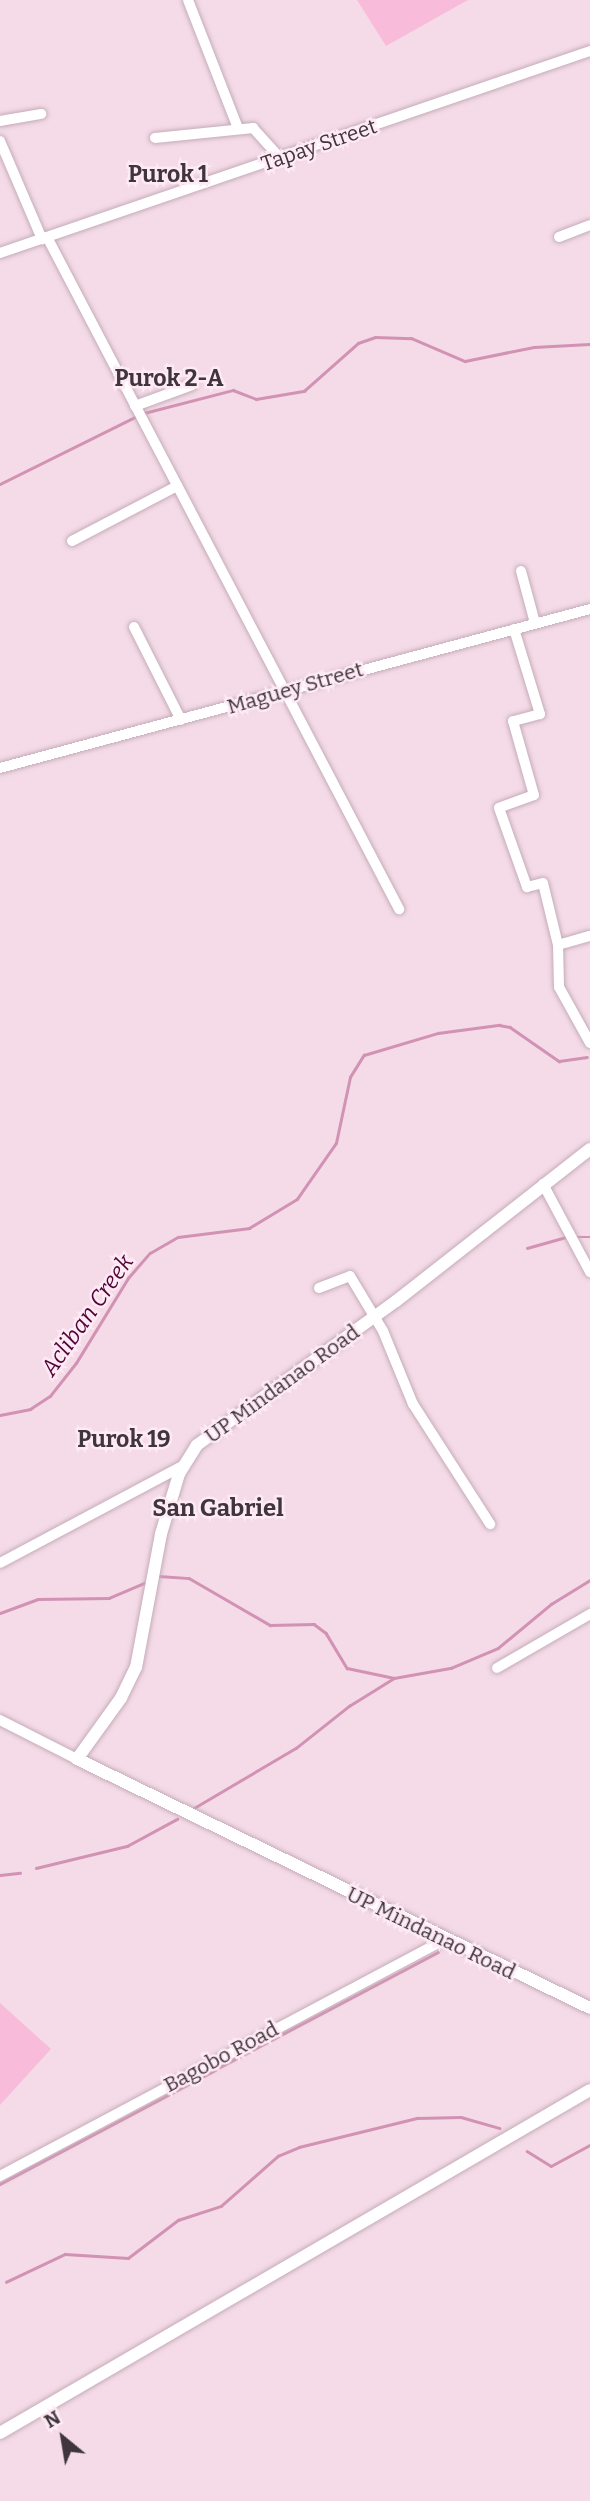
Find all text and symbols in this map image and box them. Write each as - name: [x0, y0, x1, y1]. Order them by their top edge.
- street label: Tapay Street: [258, 113, 380, 177]
- district label: Purok 1: [128, 160, 208, 188]
- district label: Purok 2-A: [115, 364, 223, 392]
- street label: Maguey Street: [224, 657, 366, 719]
- water label: Acliban Creek: [35, 1249, 139, 1381]
- street label: UP Mindanao Road: [200, 1320, 364, 1448]
- district label: Purok 19: [77, 1425, 171, 1453]
- district label: San Gabriel: [152, 1495, 284, 1523]
- street label: UP Mindanao Road: [343, 1881, 519, 1985]
- street label: Bagobo Road: [160, 2016, 282, 2098]
- north arrow: [28, 2403, 98, 2473]
- text: N: [40, 2406, 64, 2433]

